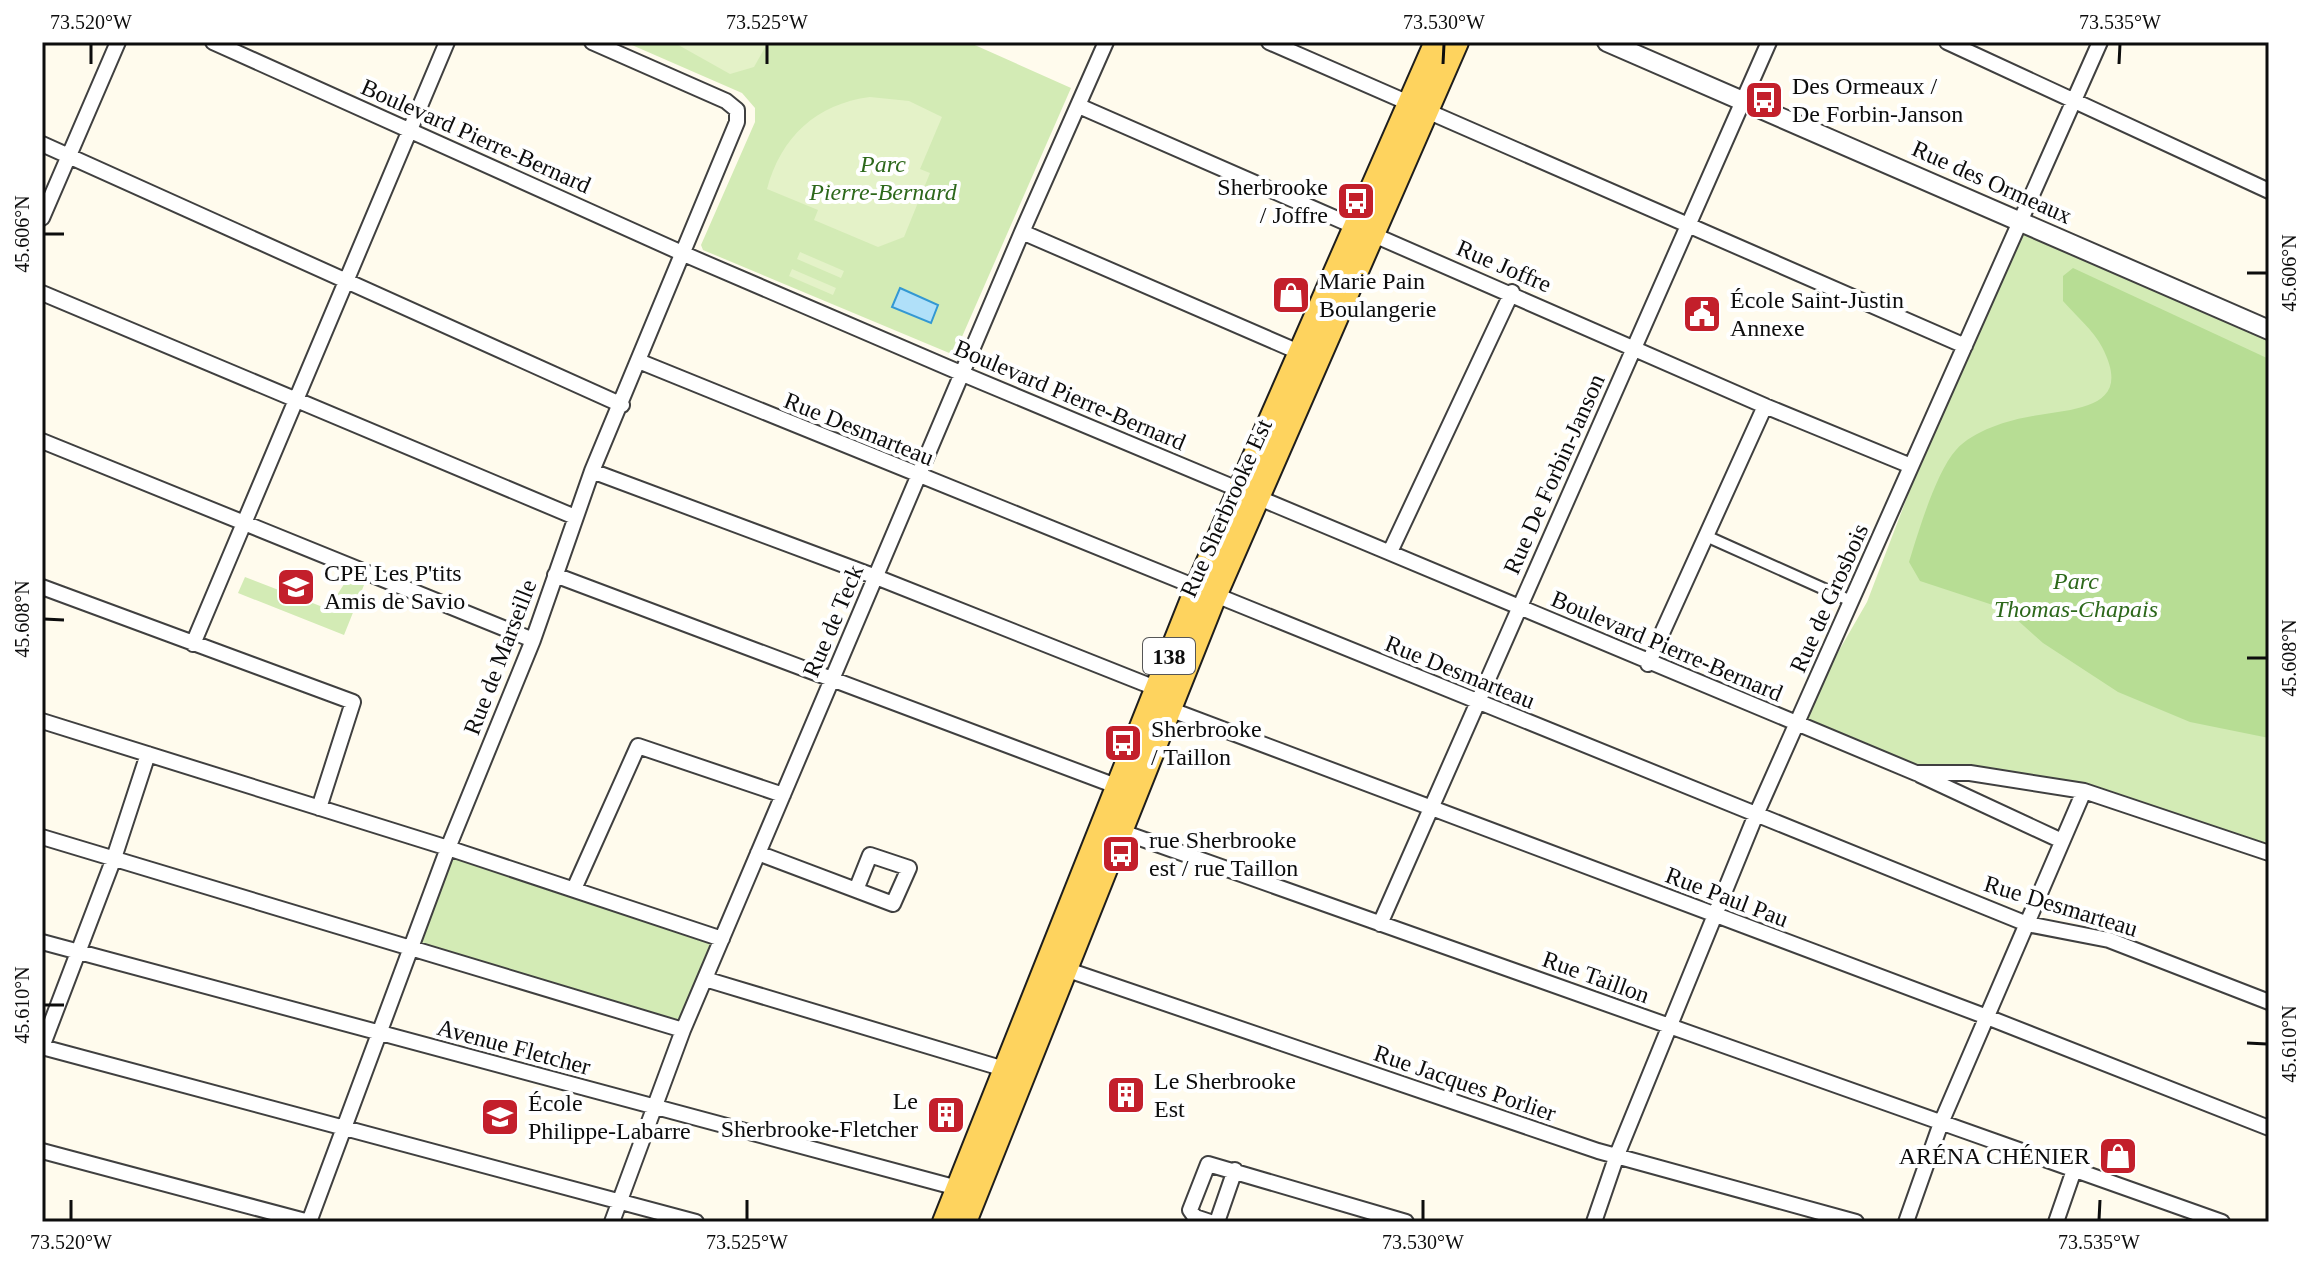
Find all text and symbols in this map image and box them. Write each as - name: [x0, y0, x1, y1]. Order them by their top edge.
- text: 73.520°W: [50, 11, 132, 33]
- text: 73.525°W: [726, 11, 808, 33]
- text: 73.530°W: [1403, 11, 1485, 33]
- text: 73.535°W: [2079, 11, 2161, 33]
- place label: Des Ormeaux / De Forbin-Janson: [1792, 73, 1963, 127]
- street label: Boulevard Pierre-Bernard: [357, 74, 595, 198]
- bus stop icon: Des Ormeaux / De Forbin-Janson: [1743, 79, 1785, 121]
- street label: Rue des Ormeaux: [1908, 135, 2076, 229]
- park label: Parc Pierre-Bernard: [808, 151, 958, 205]
- place label: Sherbrooke / Joffre: [1217, 174, 1328, 228]
- bus stop icon: Sherbrooke / Joffre: [1335, 180, 1377, 222]
- text: 45.606°N: [11, 195, 33, 273]
- street label: Rue Joffre: [1453, 234, 1555, 298]
- text: 45.606°N: [2278, 234, 2300, 312]
- place label: Marie Pain Boulangerie: [1319, 268, 1436, 322]
- shop icon: Marie Pain Boulangerie: [1270, 274, 1312, 316]
- place label: École Saint-Justin Annexe: [1730, 287, 1904, 341]
- public building icon: École Saint-Justin Annexe: [1681, 293, 1723, 335]
- street label: Boulevard Pierre-Bernard: [951, 334, 1189, 456]
- street label: Rue De Forbin-Janson: [1498, 370, 1610, 578]
- street label: Rue Desmarteau: [780, 387, 938, 471]
- street label: Rue Sherbrooke Est: [1175, 415, 1277, 601]
- street label: Rue de Grosbois: [1785, 520, 1873, 676]
- place label: CPE Les P'tits Amis de Savio: [324, 560, 465, 614]
- street label: Rue de Teck: [798, 561, 868, 681]
- school or university icon: CPE Les P'tits Amis de Savio: [275, 566, 317, 608]
- park label: Parc Thomas-Chapais: [1994, 568, 2158, 622]
- street label: Rue de Marseille: [458, 576, 542, 738]
- text: 45.608°N: [11, 580, 33, 658]
- street label: Boulevard Pierre-Bernard: [1548, 585, 1786, 707]
- text: 45.608°N: [2278, 619, 2300, 697]
- street label: Rue Desmarteau: [1381, 630, 1539, 714]
- road number: 138: [1143, 638, 1195, 674]
- place label: Sherbrooke / Taillon: [1151, 716, 1262, 770]
- bus stop icon: Sherbrooke / Taillon: [1102, 722, 1144, 764]
- place label: rue Sherbrooke est / rue Taillon: [1149, 827, 1298, 881]
- bus stop icon: rue Sherbrooke est / rue Taillon: [1100, 833, 1142, 875]
- street label: Rue Paul Pau: [1662, 862, 1792, 932]
- street label: Rue Desmarteau: [1981, 870, 2141, 942]
- street label: Rue Taillon: [1539, 946, 1653, 1008]
- text: 45.610°N: [11, 966, 33, 1044]
- text: 45.610°N: [2278, 1005, 2300, 1083]
- street label: Avenue Fletcher: [435, 1014, 593, 1080]
- street label: Rue Jacques Porlier: [1371, 1040, 1559, 1126]
- place label: Le Sherbrooke Est: [1154, 1068, 1296, 1122]
- building icon: Le Sherbrooke Est: [1105, 1074, 1147, 1116]
- place label: Le Sherbrooke-Fletcher: [721, 1088, 918, 1142]
- place label: École Philippe-Labarre: [528, 1090, 691, 1144]
- building icon: Le Sherbrooke-Fletcher: [925, 1094, 967, 1136]
- school or university icon: École Philippe-Labarre: [479, 1096, 521, 1138]
- shop icon: ARÉNA CHÉNIER: [2097, 1135, 2139, 1177]
- place label: ARÉNA CHÉNIER: [1899, 1143, 2090, 1169]
- text: 73.520°W: [30, 1231, 112, 1253]
- text: 73.525°W: [706, 1231, 788, 1253]
- text: 73.530°W: [1382, 1231, 1464, 1253]
- text: 73.535°W: [2058, 1231, 2140, 1253]

